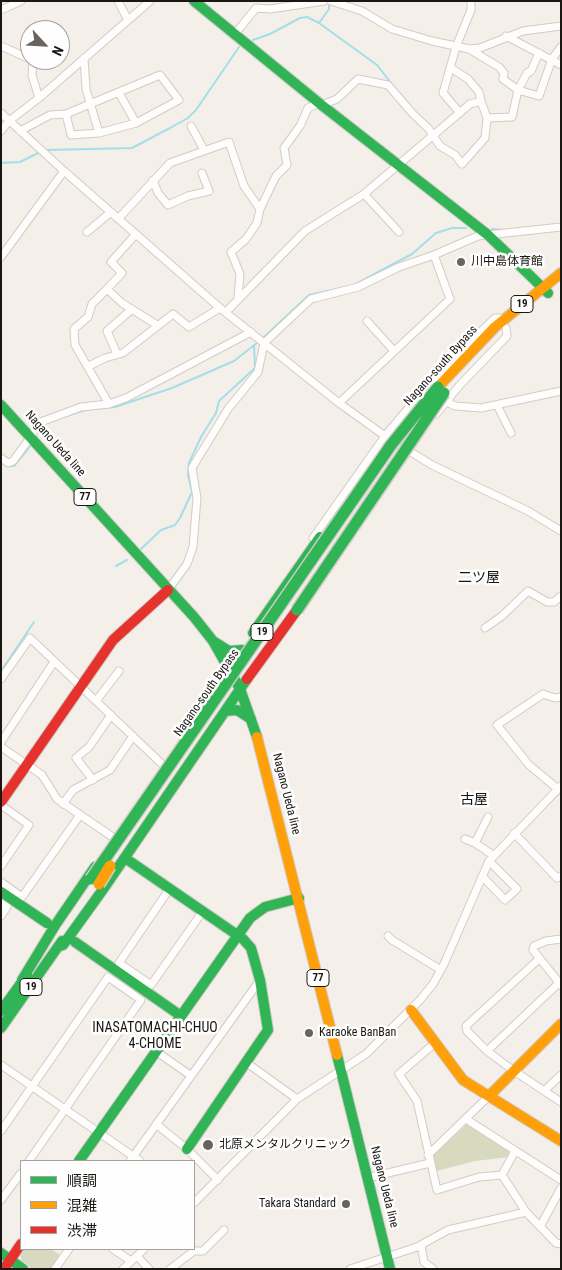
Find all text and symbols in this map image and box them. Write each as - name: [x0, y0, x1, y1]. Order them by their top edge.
- north arrow: [20, 20, 70, 70]
- text: N: [49, 44, 67, 58]
- place label: 川中島体育館: [471, 255, 543, 269]
- marker: 川中島体育館: [455, 256, 467, 268]
- road number: 19: [511, 296, 533, 312]
- street label: Nagano-south Bypass: [401, 323, 481, 409]
- street label: Nagano Ueda line: [22, 408, 88, 480]
- road number: 77: [74, 488, 96, 506]
- district label: 二ツ屋: [458, 570, 500, 586]
- road number: 19: [251, 624, 273, 640]
- street label: Nagano-south Bypass: [172, 647, 242, 739]
- street label: Nagano Ueda line: [269, 752, 303, 836]
- district label: 古屋: [460, 792, 488, 808]
- road number: 77: [307, 970, 329, 986]
- road number: 19: [20, 979, 42, 996]
- district label: INASATOMACHI-CHUO 4-CHOME: [82, 1020, 228, 1052]
- place label: Karaoke BanBan: [319, 1026, 396, 1040]
- marker: Karaoke BanBan: [303, 1027, 315, 1039]
- marker: 北原メンタルクリニック: [201, 1138, 215, 1152]
- place label: 北原メンタルクリニック: [219, 1138, 351, 1152]
- street label: Nagano Ueda line: [367, 1145, 401, 1229]
- legend: [20, 1160, 195, 1250]
- text: 順調: [67, 1172, 97, 1190]
- text: 混雑: [67, 1197, 97, 1215]
- place label: Takara Standard: [259, 1197, 336, 1211]
- marker: Takara Standard: [340, 1198, 352, 1210]
- text: 渋滞: [67, 1222, 97, 1240]

